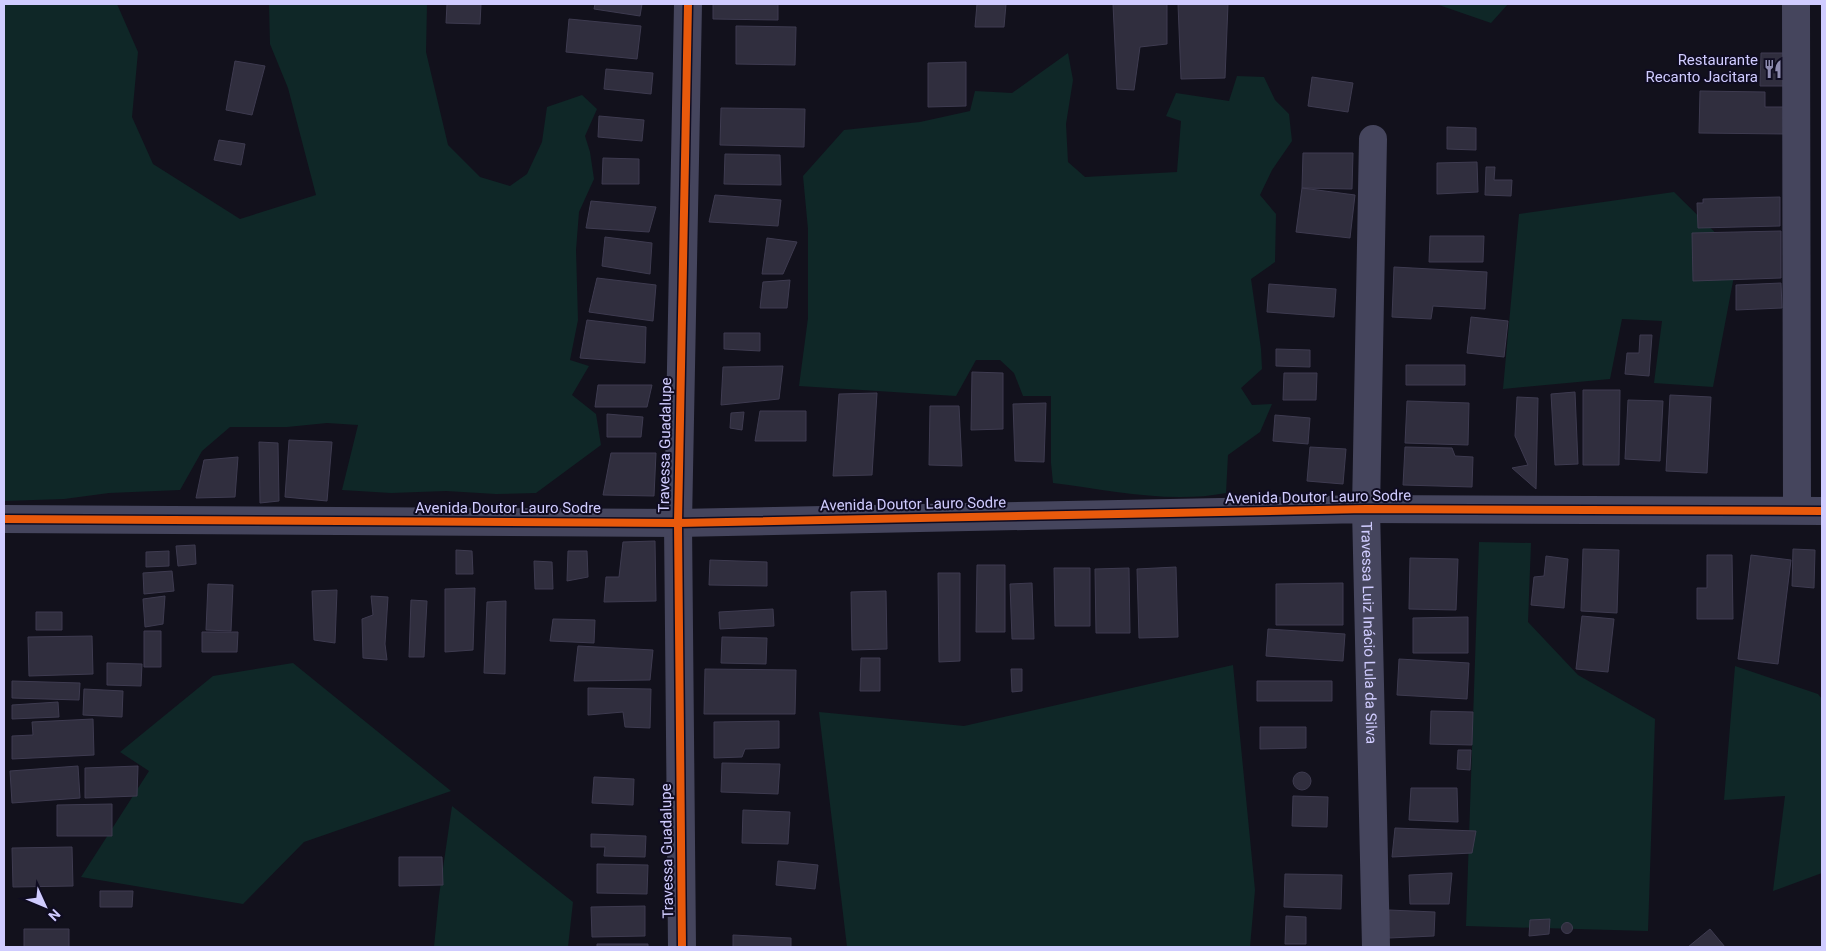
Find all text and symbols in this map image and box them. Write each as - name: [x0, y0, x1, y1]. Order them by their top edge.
- place label: Restaurante Recanto Jacitara: [1646, 51, 1758, 86]
- restaurant icon: Restaurante Recanto Jacitara: [1762, 58, 1784, 80]
- street label: Travessa Guadalupe: [655, 377, 675, 513]
- street label: Avenida Doutor Lauro Sodre: [1225, 486, 1411, 508]
- street label: Avenida Doutor Lauro Sodre: [820, 493, 1006, 515]
- street label: Avenida Doutor Lauro Sodre: [415, 499, 601, 517]
- street label: Travessa Luiz Inácio Lula da Silva: [1357, 521, 1380, 744]
- street label: Travessa Guadalupe: [657, 783, 677, 919]
- north arrow: [20, 881, 70, 931]
- text: N: [45, 906, 64, 924]

